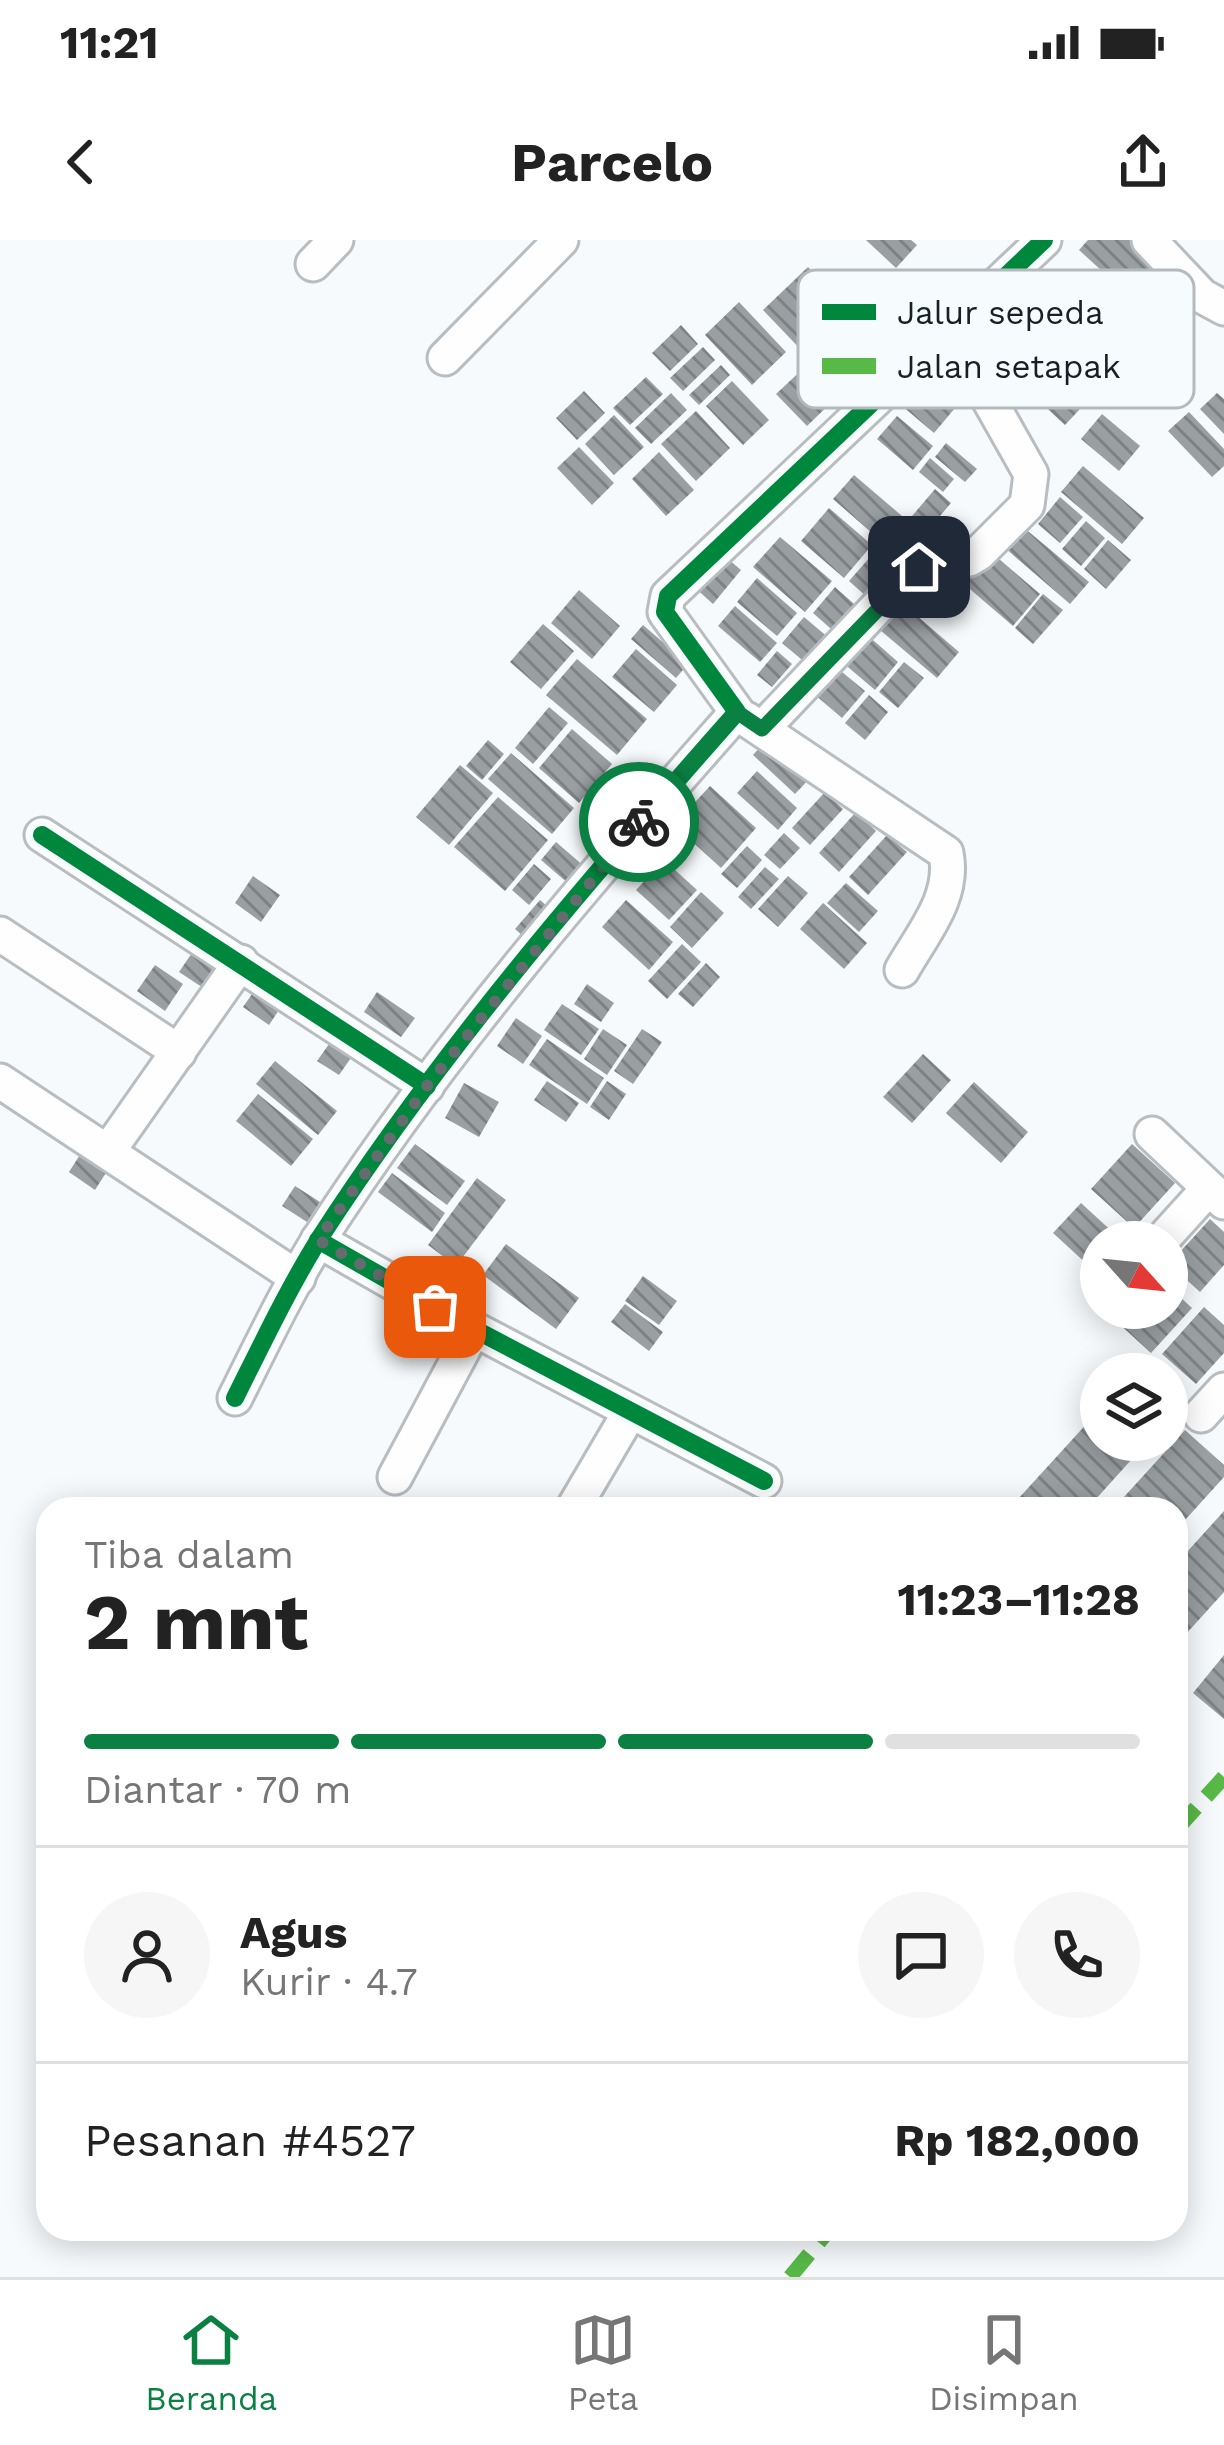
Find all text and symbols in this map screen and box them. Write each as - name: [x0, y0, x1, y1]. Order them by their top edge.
- text: 11:21: [60, 16, 159, 69]
- icon: back: [48, 129, 114, 195]
- icon: share: [1110, 129, 1176, 195]
- text: Parcelo: [511, 131, 713, 194]
- legend: [798, 270, 1194, 408]
- text: Jalur sepeda: [897, 293, 1104, 332]
- text: Jalan setapak: [897, 347, 1121, 386]
- pin: [868, 516, 970, 618]
- icon: home: [886, 534, 952, 600]
- courier: [579, 762, 699, 882]
- icon: bike: [606, 789, 672, 855]
- north arrow: [1080, 1221, 1188, 1329]
- map controls: [1080, 1221, 1188, 1461]
- pin: [384, 1256, 486, 1358]
- icon: bag: [402, 1274, 468, 1340]
- button: layers: [1080, 1353, 1188, 1461]
- text: Tiba dalam: [84, 1532, 294, 1577]
- text: 11:23–11:28: [897, 1573, 1140, 1626]
- text: 2 mnt: [84, 1576, 308, 1668]
- text: Diantar · 70 m: [84, 1767, 351, 1812]
- button: person: [84, 1892, 210, 2018]
- button: chat: [858, 1892, 984, 2018]
- button: phone: [1014, 1892, 1140, 2018]
- text: Agus: [240, 1906, 348, 1959]
- text: Kurir · 4.7: [240, 1959, 418, 2004]
- text: Pesanan #4527: [84, 2114, 416, 2167]
- text: Rp 182,000: [894, 2114, 1140, 2167]
- tab: Beranda: [145, 2307, 277, 2418]
- tab: Peta: [568, 2307, 639, 2418]
- tab: Disimpan: [929, 2307, 1079, 2418]

